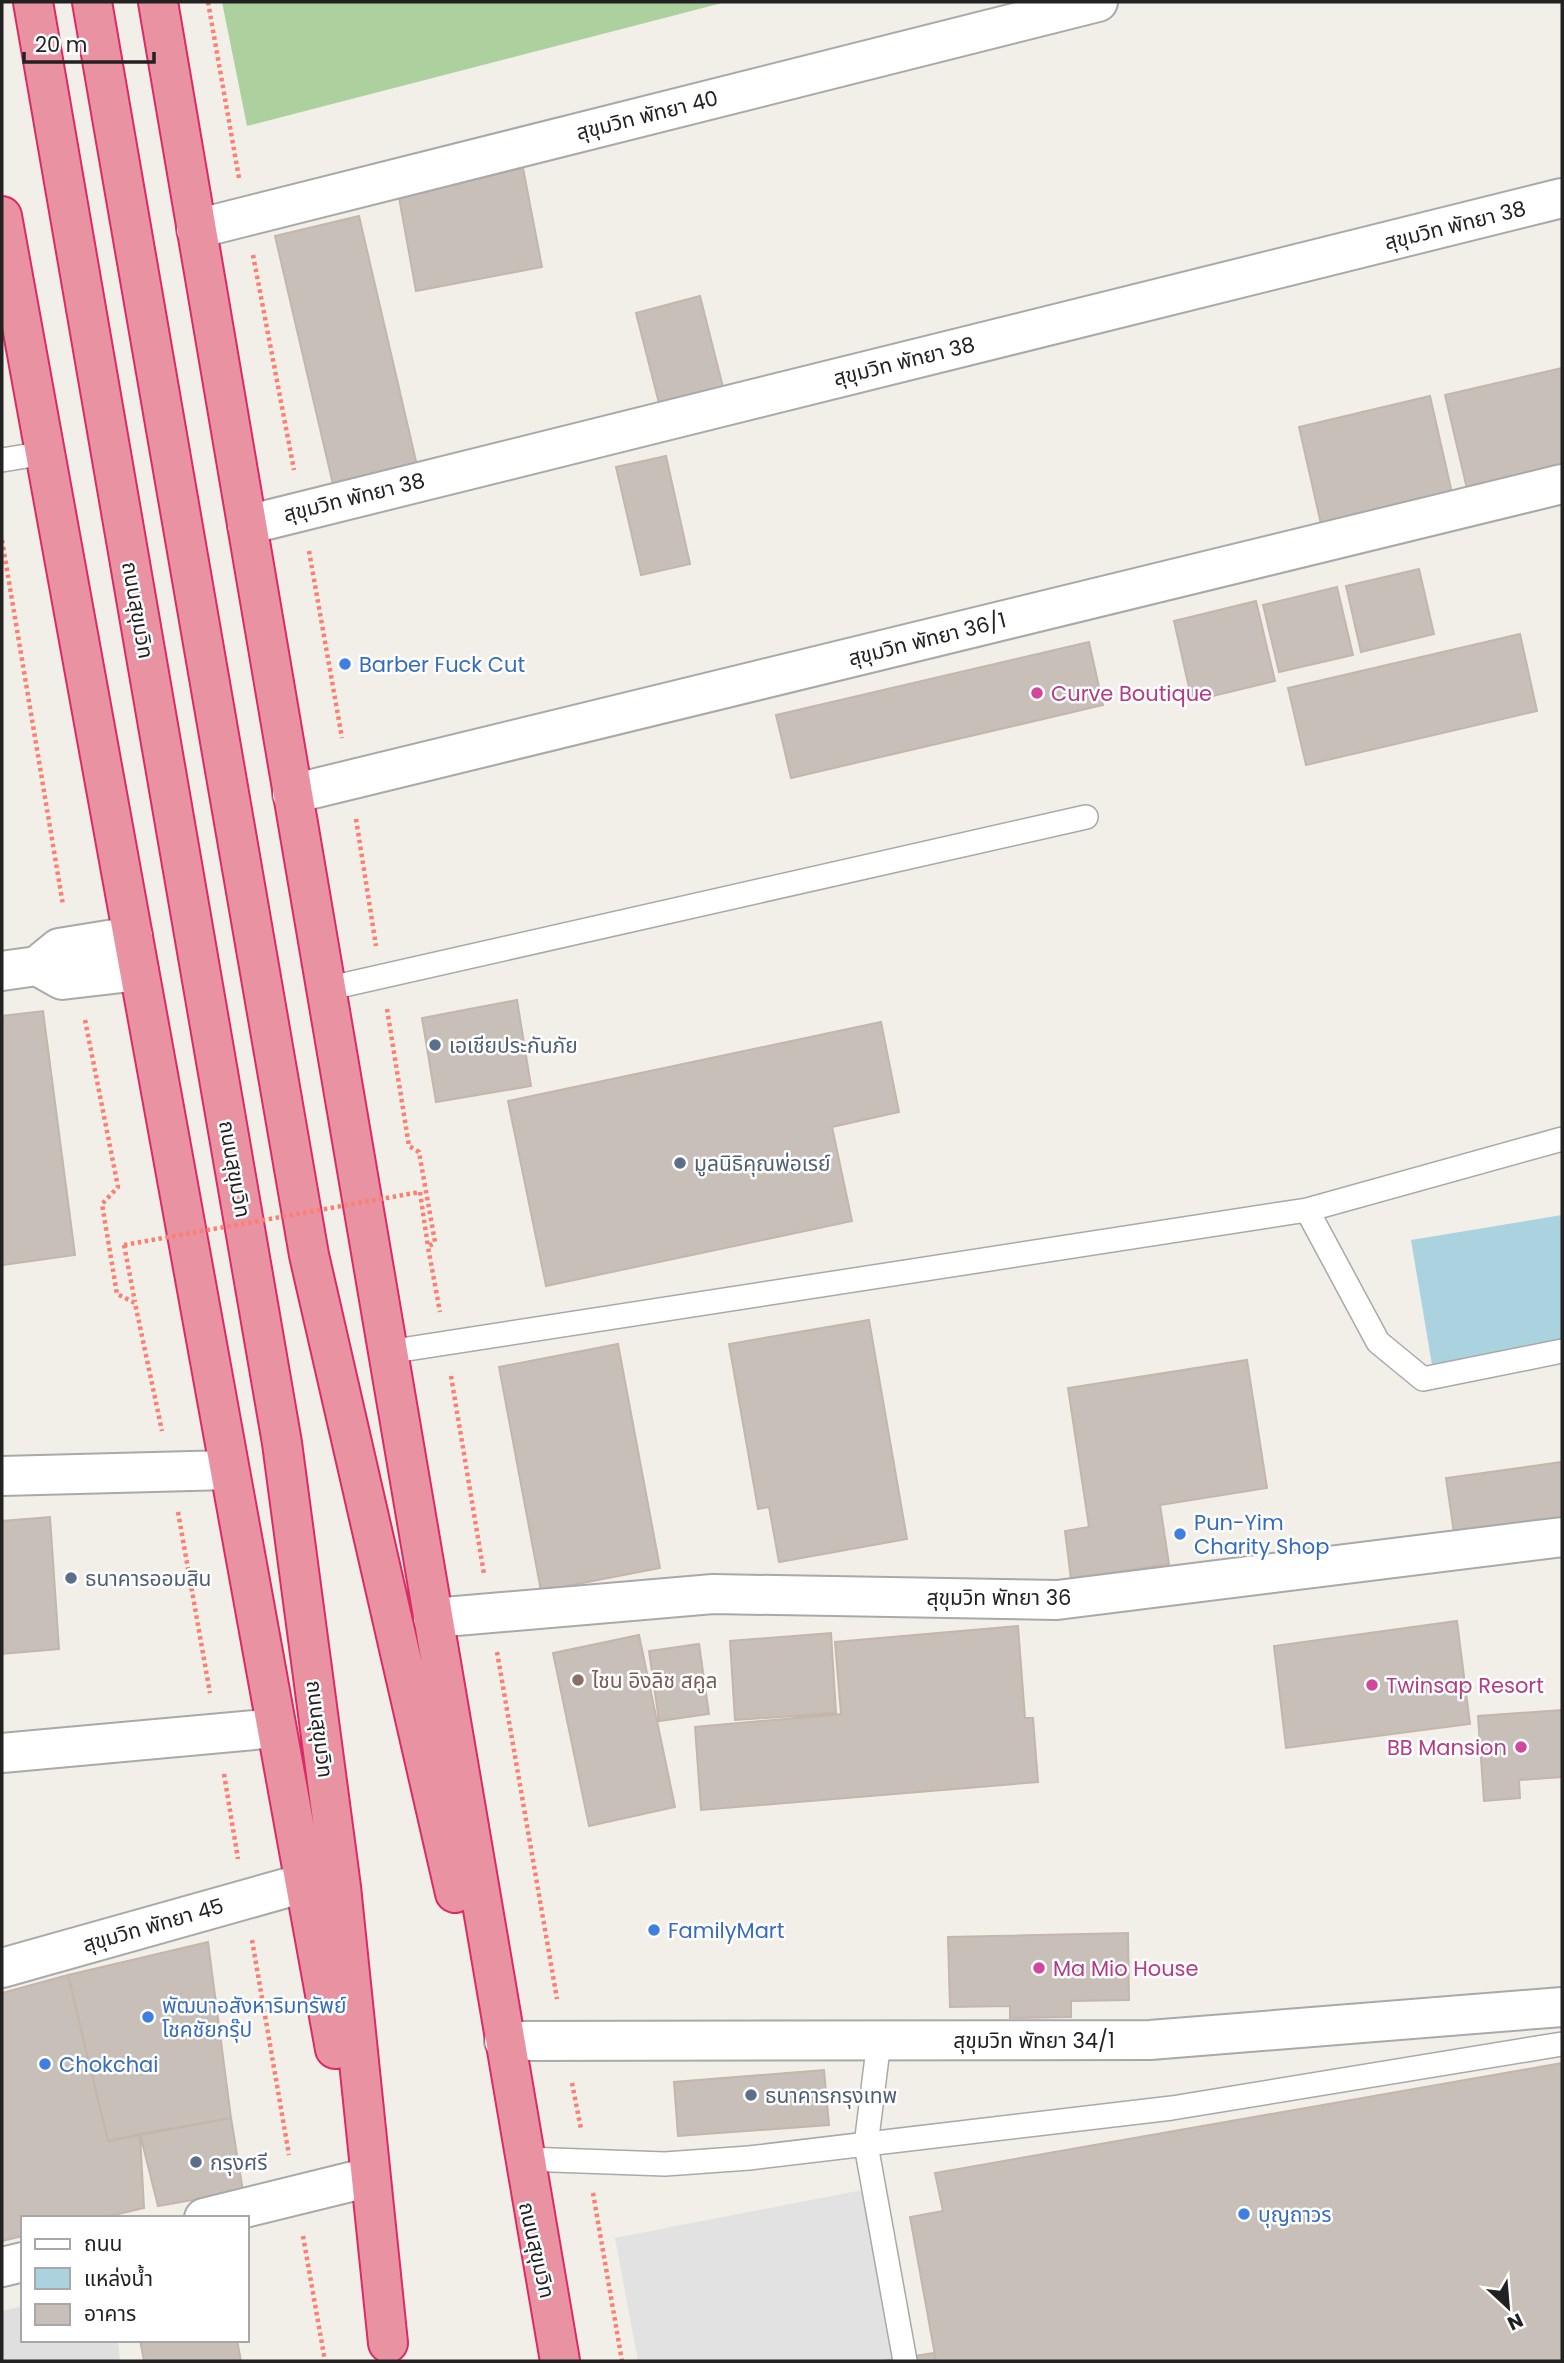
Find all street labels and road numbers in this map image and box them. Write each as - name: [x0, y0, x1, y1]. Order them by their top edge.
- street label: สุขุมวิท พัทยา 40: [573, 83, 721, 147]
- street label: สุขุมวิท พัทยา 38: [1381, 193, 1529, 257]
- street label: สุขุมวิท พัทยา 38: [830, 329, 978, 393]
- street label: สุขุมวิท พัทยา 38: [280, 465, 428, 529]
- street label: ถนนสุขุมวิท: [115, 559, 161, 661]
- street label: สุขุมวิท พัทยา 36/1: [845, 605, 1009, 673]
- street label: ถนนสุขุมวิท: [212, 1118, 258, 1220]
- street label: สุขุมวิท พัทยา 36: [927, 1583, 1071, 1612]
- street label: ถนนสุขุมวิท: [300, 1679, 340, 1779]
- street label: สุขุมวิท พัทยา 45: [79, 1891, 227, 1959]
- street label: สุขุมวิท พัทยา 34/1: [953, 2026, 1115, 2055]
- street label: ถนนสุขุมวิท: [512, 2199, 562, 2301]

